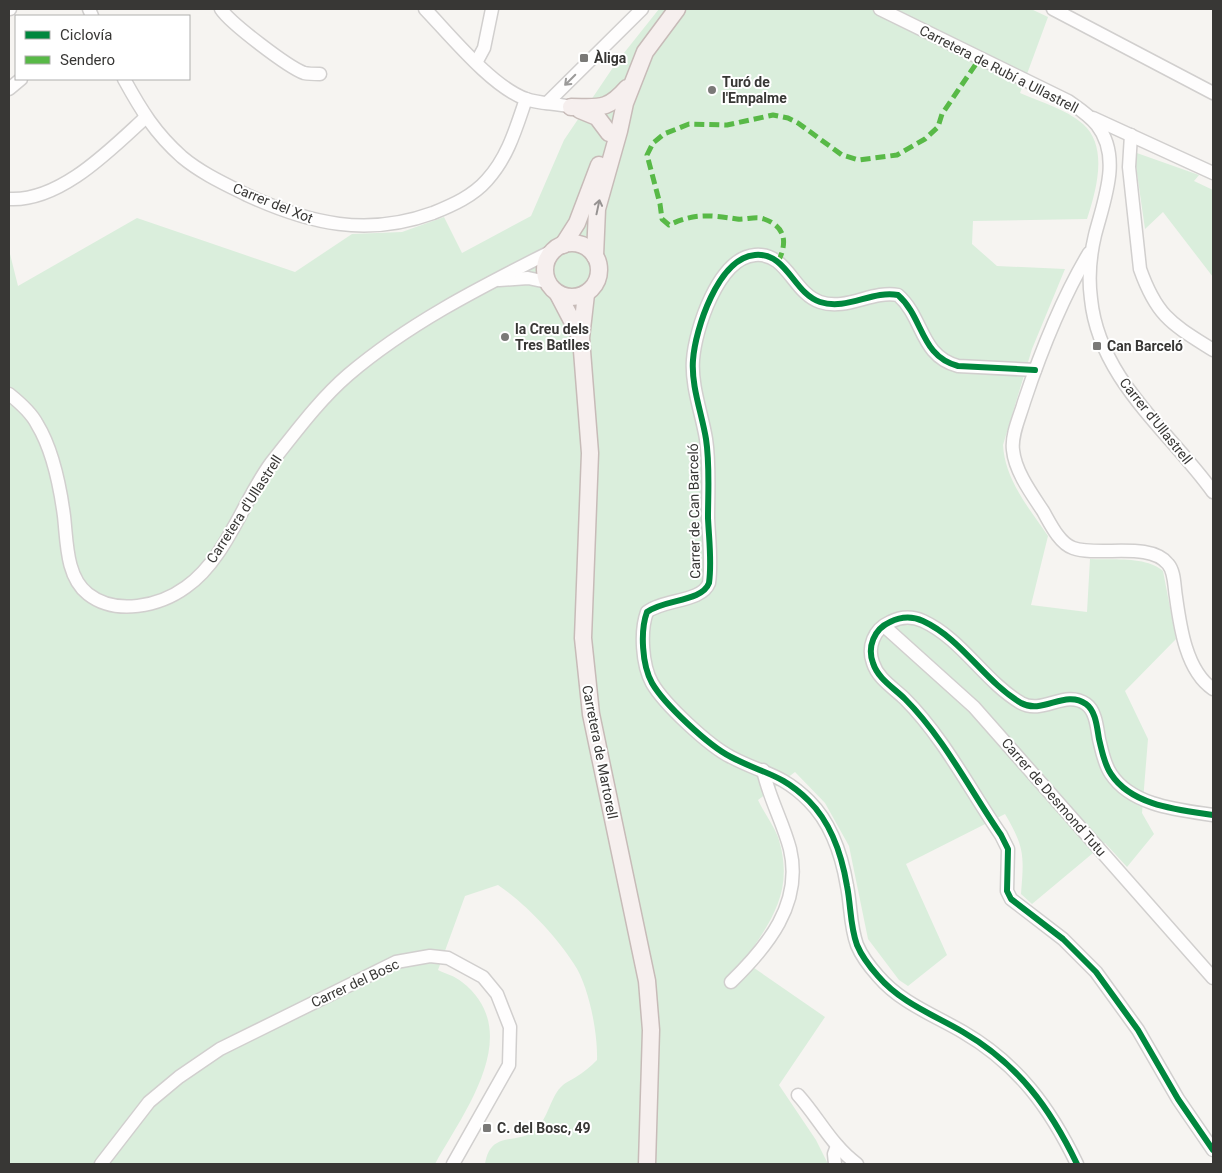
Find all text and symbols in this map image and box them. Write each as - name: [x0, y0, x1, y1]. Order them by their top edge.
- legend: [15, 15, 190, 80]
- street label: Carretera de Rubí a Ullastrell: [917, 22, 1081, 116]
- text: Ciclovía: [60, 26, 113, 44]
- place label: Àliga: [594, 49, 627, 66]
- text: Sendero: [60, 51, 115, 69]
- marker: Àliga: [578, 52, 590, 64]
- one-way arrow: [564, 74, 576, 86]
- place label: Turó de l'Empalme: [722, 74, 787, 106]
- marker: Turó de l'Empalme: [706, 84, 718, 96]
- street label: Carrer del Xot: [231, 180, 316, 227]
- one-way arrow: [594, 200, 604, 216]
- place label: la Creu dels Tres Batlles: [515, 321, 590, 353]
- marker: la Creu dels Tres Batlles: [499, 331, 511, 343]
- place label: Can Barceló: [1107, 338, 1183, 354]
- marker: Can Barceló: [1091, 340, 1103, 352]
- street label: Carrer d'Ullastrell: [1116, 375, 1196, 467]
- street label: Carrer de Can Barceló: [685, 443, 703, 579]
- street label: Carretera d'Ullastrell: [203, 452, 285, 566]
- street label: Carretera de Martorell: [579, 684, 621, 820]
- street label: Carrer de Desmond Tutu: [998, 735, 1110, 859]
- street label: Carrer del Bosc: [308, 956, 402, 1010]
- place label: C. del Bosc, 49: [497, 1120, 591, 1136]
- marker: C. del Bosc, 49: [481, 1122, 493, 1134]

